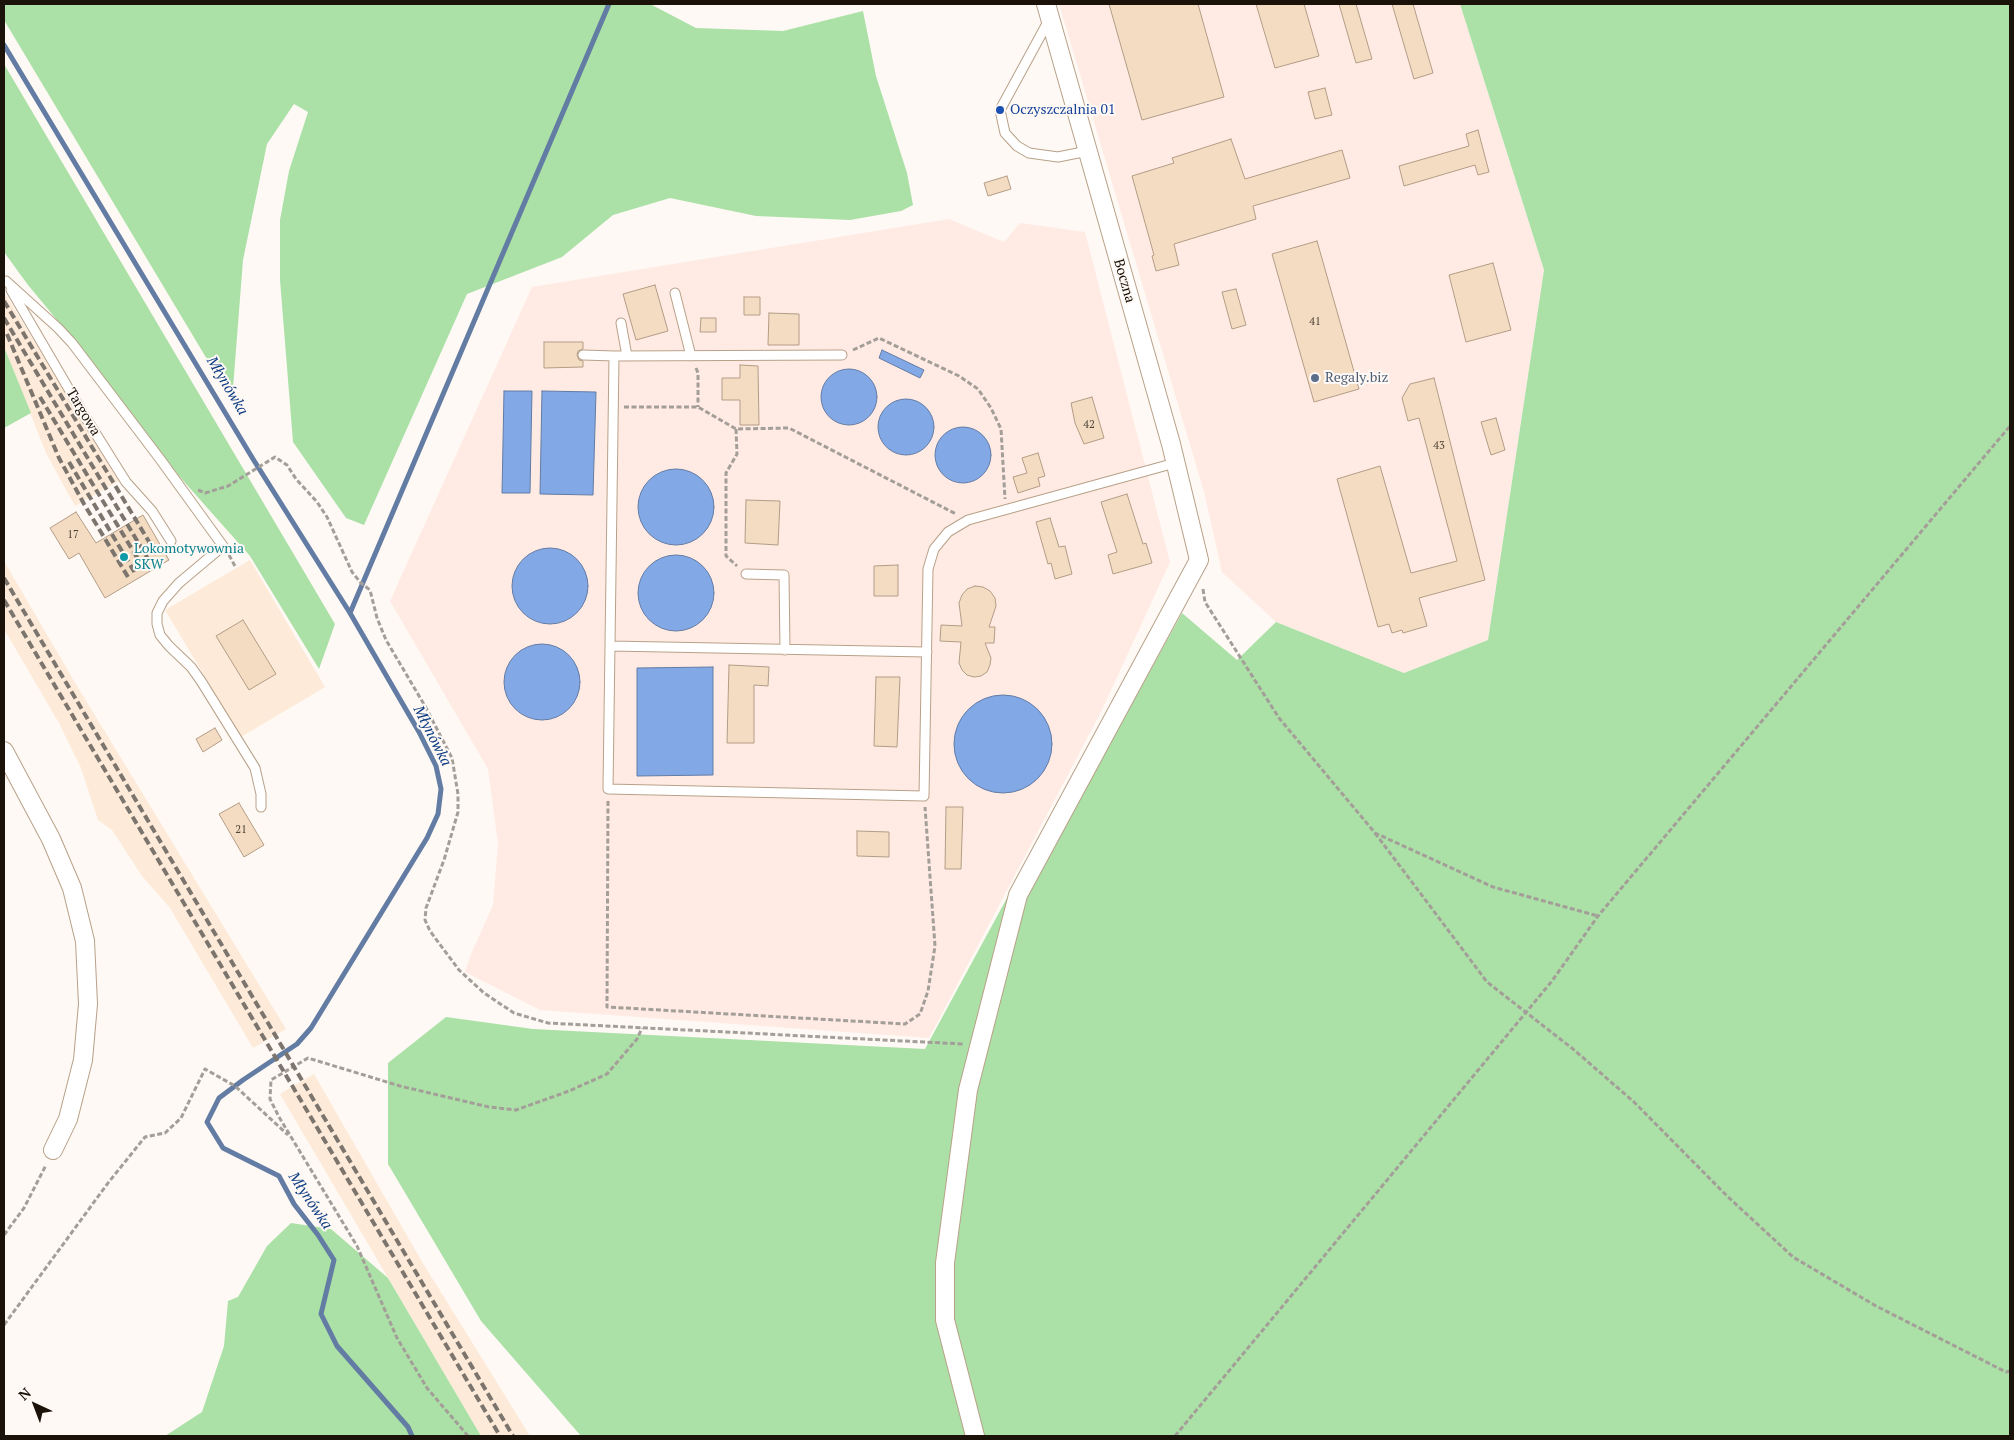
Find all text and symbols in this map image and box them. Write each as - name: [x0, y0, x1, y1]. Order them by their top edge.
- place label: Oczyszczalnia 01: [1010, 102, 1115, 118]
- marker: Oczyszczalnia 01: [994, 104, 1006, 116]
- street label: Boczna: [1110, 257, 1138, 305]
- house number: 41: [1309, 315, 1321, 329]
- water label: Młynówka: [202, 353, 252, 419]
- place label: Regaly.biz: [1325, 370, 1388, 386]
- marker: Regaly.biz: [1309, 372, 1321, 384]
- street label: Targowa: [62, 385, 104, 439]
- house number: 42: [1083, 418, 1095, 432]
- house number: 43: [1433, 439, 1445, 453]
- house number: 17: [67, 528, 79, 542]
- place label: Lokomotywownia SKW: [134, 541, 244, 574]
- marker: Lokomotywownia SKW: [118, 551, 130, 563]
- water label: Młynówka: [409, 703, 455, 769]
- house number: 21: [235, 823, 247, 837]
- water label: Młynówka: [284, 1169, 336, 1233]
- north arrow: [10, 1380, 60, 1430]
- text: N: [14, 1383, 35, 1404]

